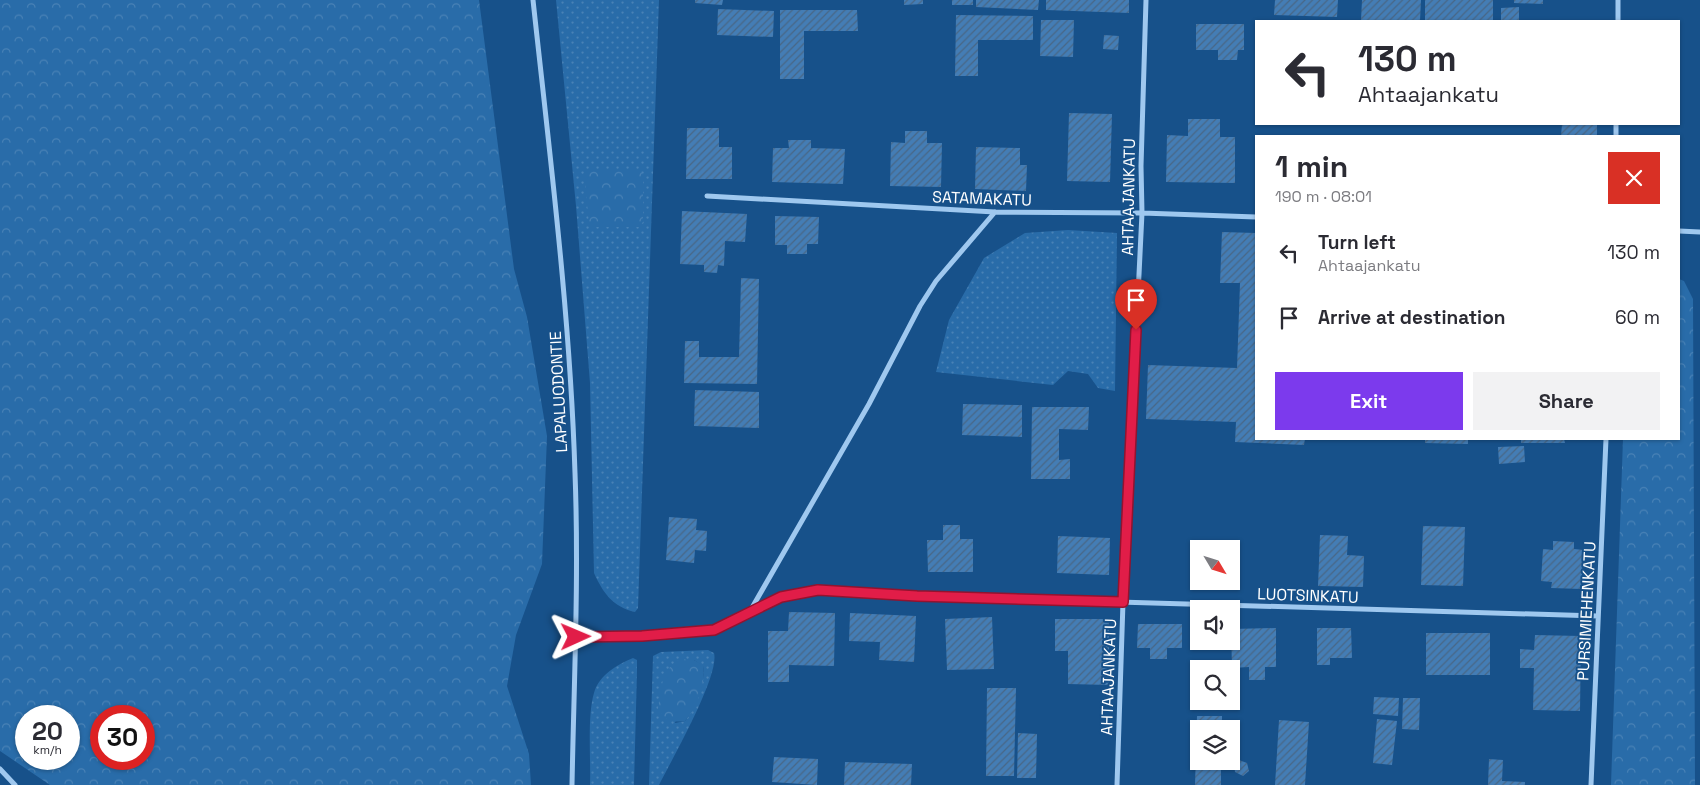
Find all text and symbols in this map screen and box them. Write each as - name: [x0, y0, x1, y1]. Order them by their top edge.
- text: 130 m: [1358, 37, 1457, 81]
- icon: left: [1275, 40, 1340, 105]
- text: Ahtaajankatu: [1358, 80, 1499, 108]
- street label: AHTAAJANKATU: [1117, 138, 1140, 256]
- text: 1 min: [1275, 147, 1348, 186]
- button: close: [1608, 152, 1660, 204]
- street label: SATAMAKATU: [932, 186, 1032, 211]
- text: 190 m · 08:01: [1275, 186, 1372, 207]
- text: Turn left: [1318, 230, 1396, 255]
- icon: left: [1275, 239, 1303, 267]
- text: 130 m: [1607, 240, 1660, 265]
- text: Ahtaajankatu: [1318, 255, 1421, 276]
- pin: [1115, 279, 1157, 330]
- icon: arrive: [1122, 286, 1150, 314]
- icon: arrive: [1275, 304, 1303, 332]
- text: Arrive at destination: [1318, 305, 1506, 330]
- text: 60 m: [1615, 305, 1660, 330]
- street label: LAPALUODONTIE: [545, 331, 572, 453]
- button: Exit: [1275, 372, 1463, 430]
- button: Share: [1473, 372, 1660, 430]
- north arrow: [1190, 540, 1240, 590]
- map controls: [1190, 540, 1240, 770]
- street label: PURSIMIEHENKATU: [1572, 541, 1601, 681]
- street label: LUOTSINKATU: [1257, 583, 1359, 608]
- button: sound: [1190, 600, 1240, 650]
- position arrow: [549, 610, 601, 662]
- street label: AHTAAJANKATU: [1096, 618, 1121, 736]
- button: search: [1190, 660, 1240, 710]
- speed limit sign: 30: [90, 705, 155, 770]
- text: 20: [32, 715, 63, 747]
- button: layers: [1190, 720, 1240, 770]
- text: km/h: [33, 742, 62, 758]

